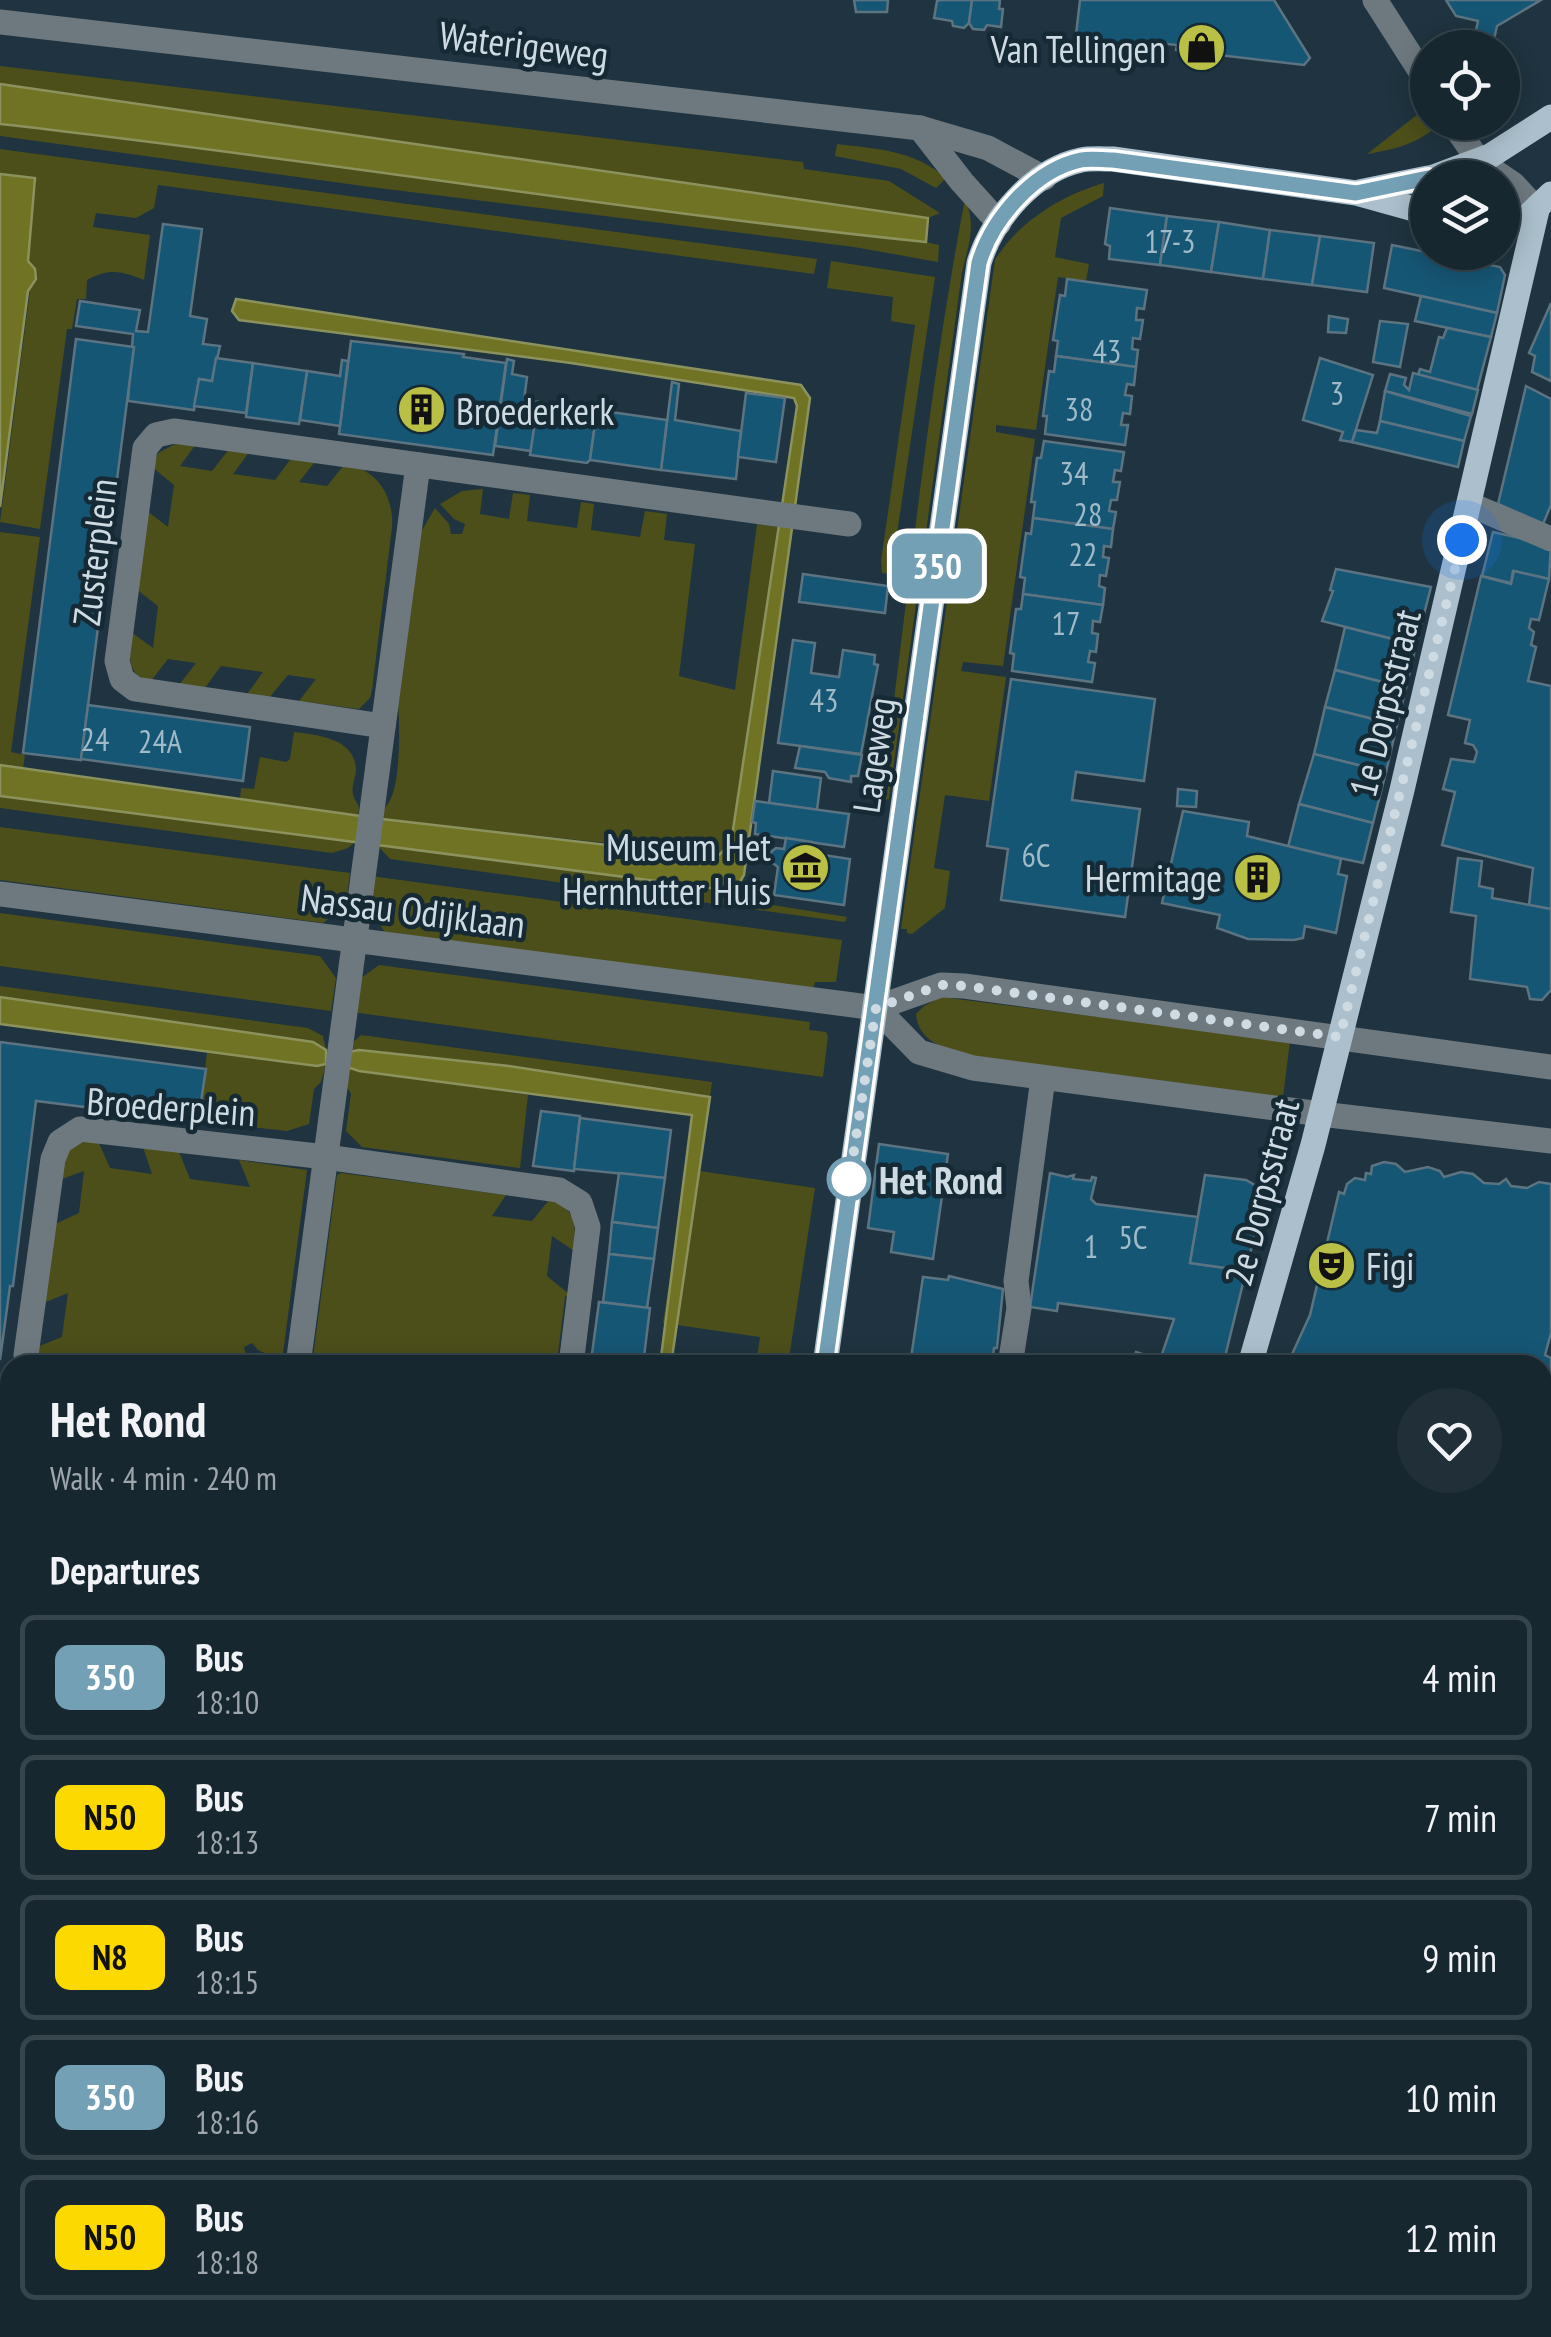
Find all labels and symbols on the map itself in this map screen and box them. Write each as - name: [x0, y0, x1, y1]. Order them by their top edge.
- street label: Waterigeweg: [437, 9, 611, 79]
- shop icon: Van Tellingen: [1175, 22, 1227, 74]
- place label: Van Tellingen: [990, 24, 1166, 73]
- house number: 17-3: [1145, 220, 1195, 262]
- house number: 43: [1093, 330, 1121, 372]
- house number: 3: [1330, 372, 1344, 414]
- building icon: Broederkerk: [395, 384, 447, 436]
- place label: Broederkerk: [456, 386, 614, 435]
- house number: 38: [1065, 388, 1093, 430]
- house number: 34: [1060, 452, 1088, 494]
- street label: Zusterplein: [61, 476, 127, 628]
- house number: 28: [1074, 493, 1102, 535]
- your location: [1437, 515, 1487, 565]
- house number: 22: [1069, 533, 1097, 575]
- line badge: 350: [880, 534, 994, 598]
- house number: 17: [1052, 602, 1080, 644]
- street label: 1e Dorpsstraat: [1337, 604, 1431, 802]
- house number: 43: [810, 679, 838, 721]
- street label: Lageweg: [841, 694, 905, 816]
- house number: 24: [81, 718, 109, 760]
- house number: 24A: [138, 720, 182, 762]
- place label: Museum Het Hernhutter Huis: [562, 822, 772, 915]
- house number: 6C: [1021, 834, 1051, 876]
- museum icon: Museum Het Hernhutter Huis: [780, 842, 832, 894]
- building icon: Hermitage: [1231, 851, 1283, 903]
- place label: Hermitage: [1085, 853, 1222, 902]
- street label: Nassau Odijklaan: [298, 872, 528, 948]
- street label: Broederplein: [85, 1076, 257, 1136]
- street label: 2e Dorpsstraat: [1213, 1093, 1310, 1291]
- place label: Het Rond: [879, 1155, 1003, 1204]
- marker: Het Rond: [828, 1158, 870, 1200]
- house number: 5C: [1118, 1216, 1148, 1258]
- house number: 1: [1084, 1225, 1098, 1267]
- theatre icon: Figi: [1305, 1239, 1357, 1291]
- place label: Figi: [1366, 1241, 1415, 1290]

